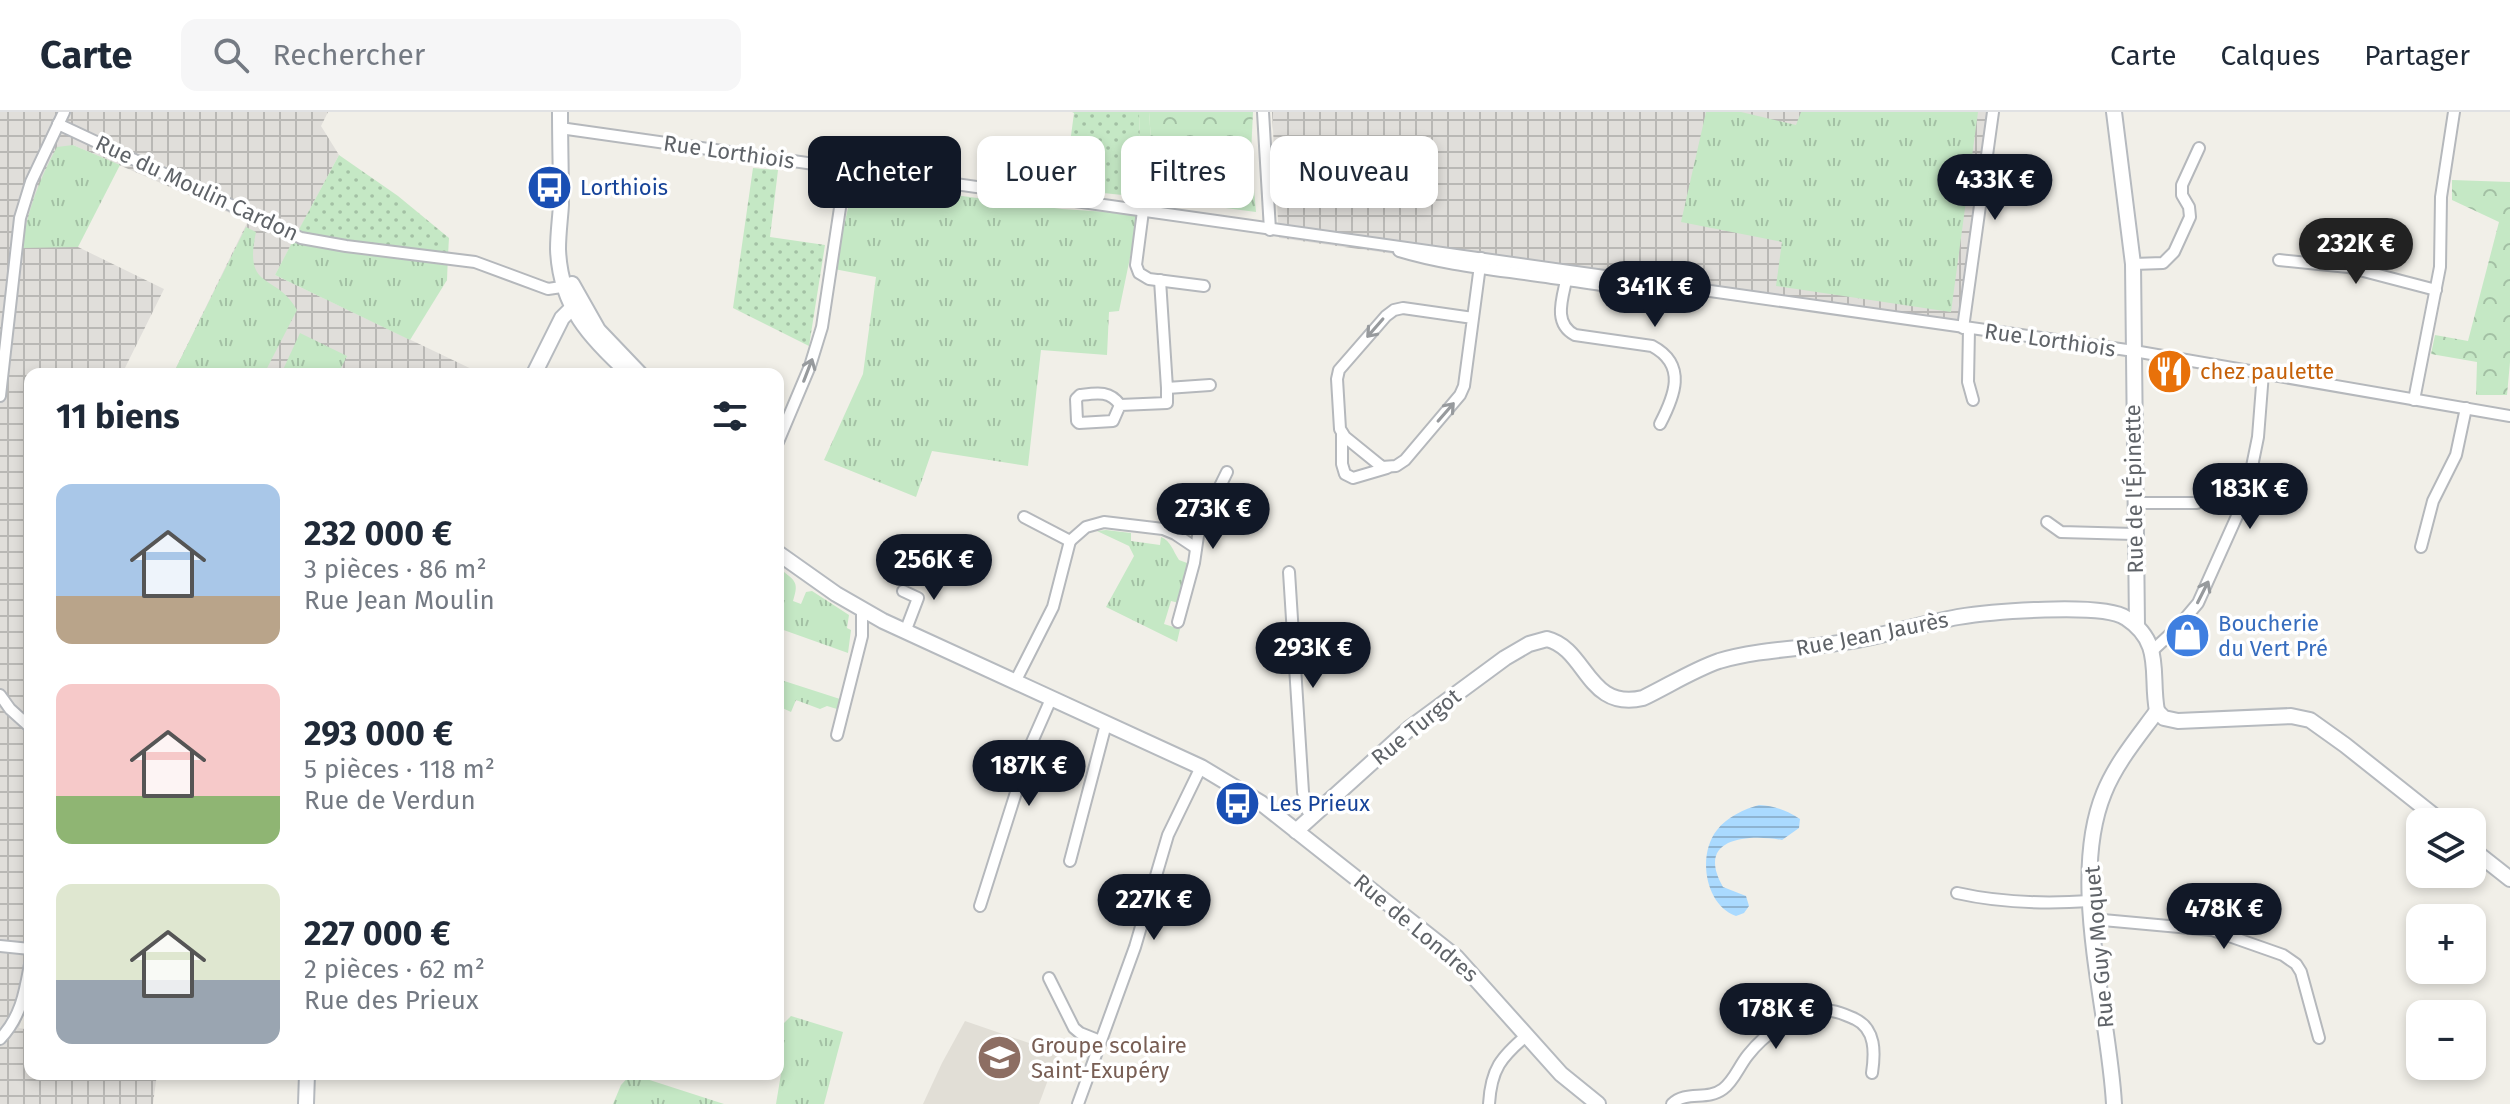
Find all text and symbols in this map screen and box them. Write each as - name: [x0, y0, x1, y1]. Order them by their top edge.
- search box: [181, 19, 741, 91]
- text: Carte: [40, 32, 133, 78]
- icon: search: [209, 33, 253, 77]
- text: Rechercher: [273, 37, 425, 73]
- text: Carte: [2110, 39, 2176, 72]
- text: Calques: [2220, 39, 2320, 72]
- text: Partager: [2364, 39, 2470, 72]
- street label: Rue du Moulin Cardon: [91, 129, 303, 247]
- street label: Rue Lorthiois: [662, 129, 796, 175]
- chip: Acheter: [808, 136, 961, 208]
- chip: Louer: [977, 136, 1105, 208]
- chip: Filtres: [1121, 136, 1254, 208]
- chip: Nouveau: [1270, 136, 1438, 208]
- pin: 433K €: [1930, 154, 2060, 222]
- bus stop icon: Lorthiois: [525, 163, 573, 211]
- text: 433K €: [1955, 164, 2035, 195]
- place label: Lorthiois: [580, 174, 668, 201]
- pin: 232K €: [2291, 218, 2421, 286]
- text: 232K €: [2317, 228, 2395, 259]
- pin: 341K €: [1590, 261, 1720, 329]
- text: 341K €: [1617, 271, 1693, 302]
- one-way arrow: [1366, 317, 1384, 337]
- street label: Rue Lorthiois: [1983, 317, 2117, 363]
- restaurant icon: chez paulette: [2145, 347, 2193, 395]
- one-way arrow: [802, 358, 816, 383]
- place label: chez paulette: [2200, 358, 2334, 385]
- icon: filters: [708, 394, 752, 438]
- text: 11 biens: [56, 396, 180, 437]
- one-way arrow: [1437, 403, 1455, 423]
- street label: Rue de l'Épinette: [2119, 404, 2149, 574]
- pin: 183K €: [2185, 463, 2315, 531]
- text: 183K €: [2211, 473, 2289, 504]
- pin: 273K €: [1148, 483, 1278, 551]
- text: 273K €: [1175, 493, 1251, 524]
- text: 232 000 €: [304, 513, 452, 554]
- icon: home: [120, 516, 216, 612]
- pin: 256K €: [869, 534, 999, 602]
- text: 256K €: [894, 544, 974, 575]
- text: 3 pièces · 86 m²: [304, 554, 487, 585]
- one-way arrow: [2195, 581, 2211, 605]
- text: Rue Jean Moulin: [304, 585, 495, 616]
- street label: Rue Jean Jaurès: [1794, 606, 1950, 662]
- place label: Boucherie du Vert Pré: [2218, 610, 2328, 662]
- shop icon: Boucherie du Vert Pré: [2163, 612, 2211, 660]
- pin: 293K €: [1248, 622, 1378, 690]
- text: 293K €: [1274, 632, 1352, 663]
- street label: Rue Turgot: [1366, 683, 1466, 771]
- text: 293 000 €: [304, 713, 453, 754]
- icon: home: [120, 716, 216, 812]
- pin: 187K €: [964, 740, 1094, 808]
- text: 187K €: [991, 750, 1067, 781]
- text: 5 pièces · 118 m²: [304, 754, 495, 785]
- bus stop icon: Les Prieux: [1214, 779, 1262, 827]
- text: Rue de Verdun: [304, 785, 476, 816]
- place label: Les Prieux: [1269, 790, 1370, 817]
- map controls: [2406, 808, 2486, 1080]
- button: layers: [2406, 808, 2486, 888]
- street label: Rue Guy Moquet: [2078, 865, 2120, 1029]
- street label: Rue de Londres: [1348, 868, 1484, 988]
- pin: 227K €: [1089, 874, 1219, 942]
- pin: 478K €: [2159, 883, 2289, 951]
- text: 227K €: [1116, 884, 1192, 915]
- text: 478K €: [2185, 893, 2263, 924]
- button: +: [2406, 904, 2486, 984]
- text: 227 000 €: [304, 913, 451, 954]
- icon: home: [120, 916, 216, 1012]
- text: 2 pièces · 62 m²: [304, 954, 485, 985]
- pin: 178K €: [1711, 983, 1841, 1051]
- text: Rue des Prieux: [304, 985, 479, 1016]
- text: 178K €: [1738, 993, 1814, 1024]
- button: −: [2406, 1000, 2486, 1080]
- place label: Groupe scolaire Saint-Exupéry: [1031, 1032, 1187, 1084]
- school or university icon: Groupe scolaire Saint-Exupéry: [976, 1034, 1024, 1082]

